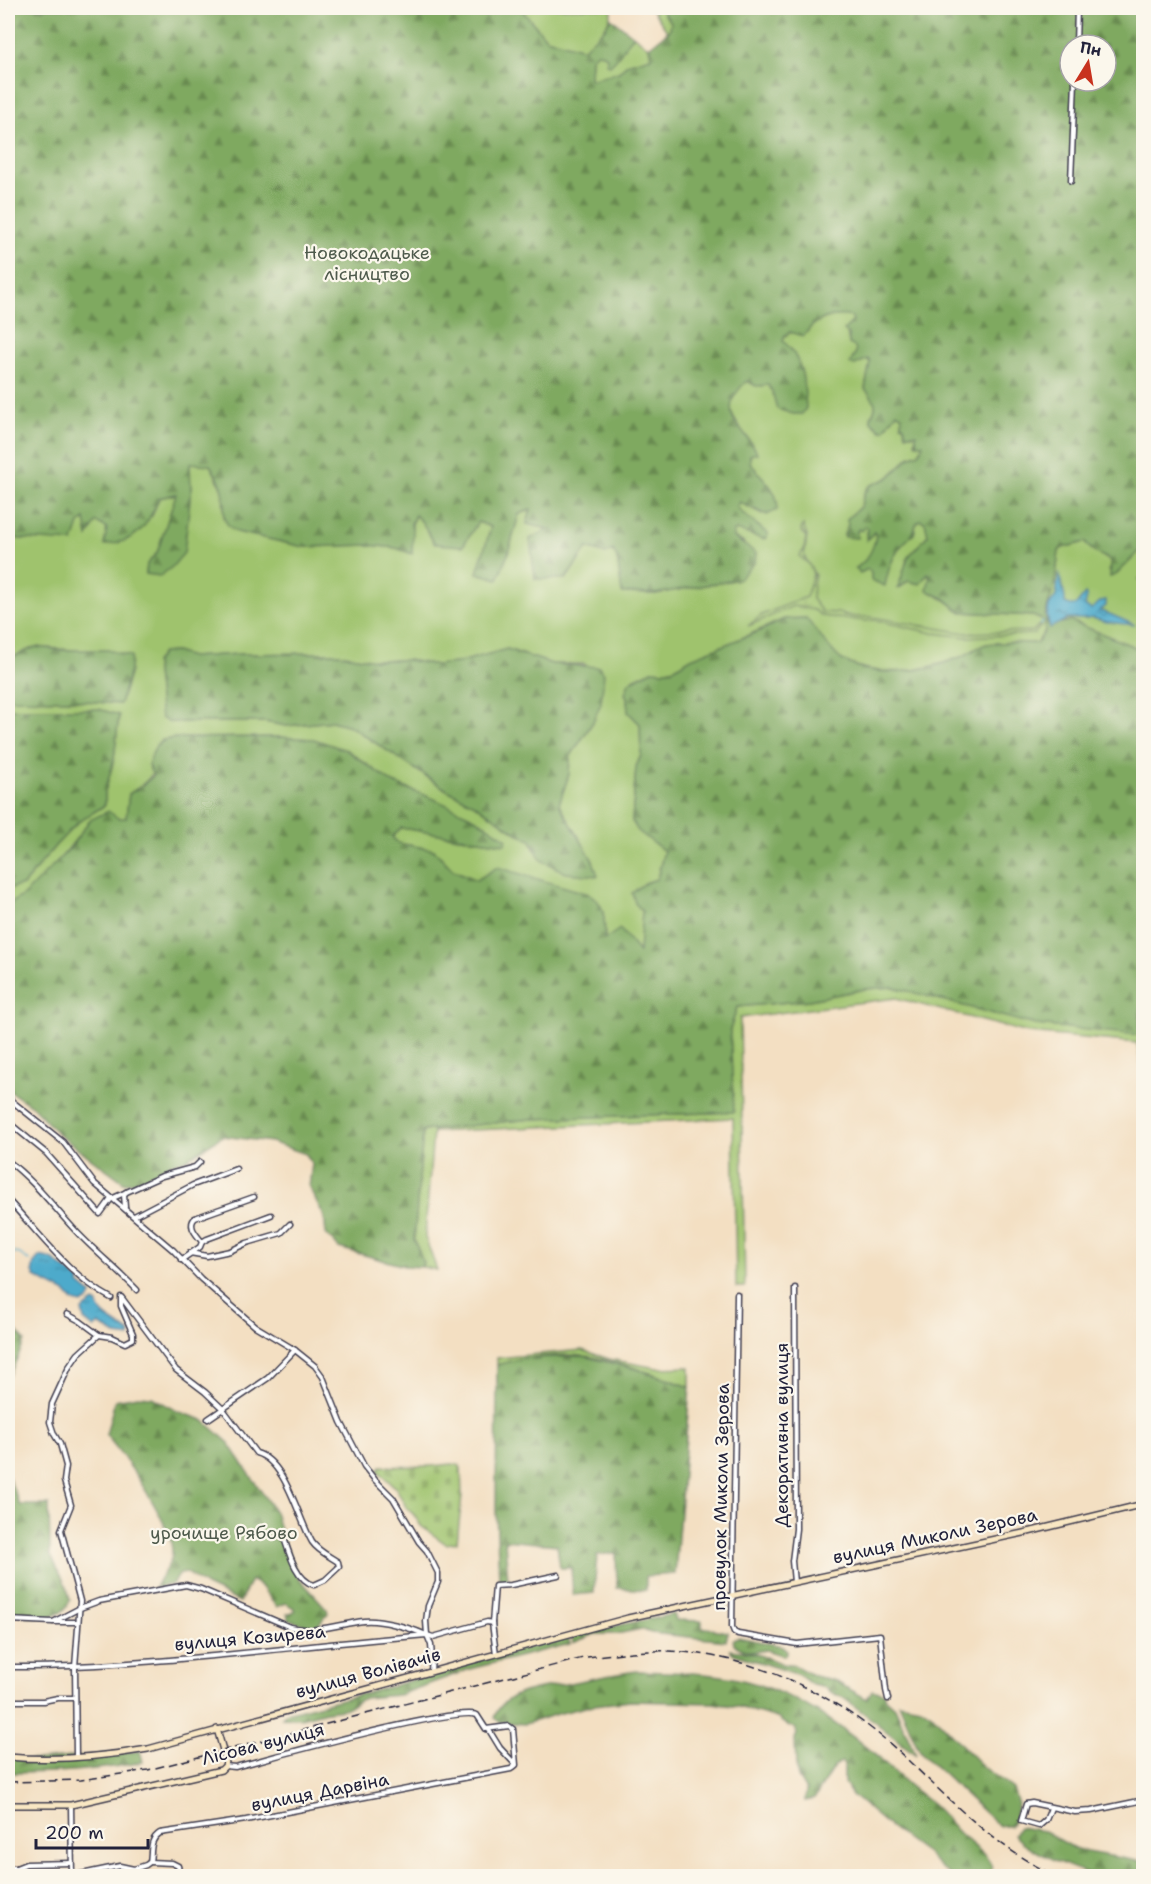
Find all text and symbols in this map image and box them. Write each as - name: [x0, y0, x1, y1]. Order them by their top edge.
- north arrow: [1058, 33, 1118, 93]
- text: Пн: [1078, 36, 1103, 61]
- park label: Новокодацьке лісництво: [304, 241, 430, 286]
- street label: Декоративна вулиця: [770, 1343, 794, 1527]
- street label: провулок Миколи Зерова: [707, 1383, 735, 1611]
- street label: вулиця Миколи Зерова: [831, 1503, 1039, 1569]
- park label: урочище Рябово: [150, 1521, 298, 1545]
- street label: вулиця Козирева: [173, 1619, 327, 1657]
- street label: вулиця Волівачів: [293, 1642, 443, 1704]
- street label: Лісова вулиця: [199, 1717, 327, 1771]
- street label: вулиця Дарвіна: [249, 1767, 391, 1817]
- scale bar: [36, 1812, 148, 1850]
- text: 200 m: [45, 1821, 104, 1845]

